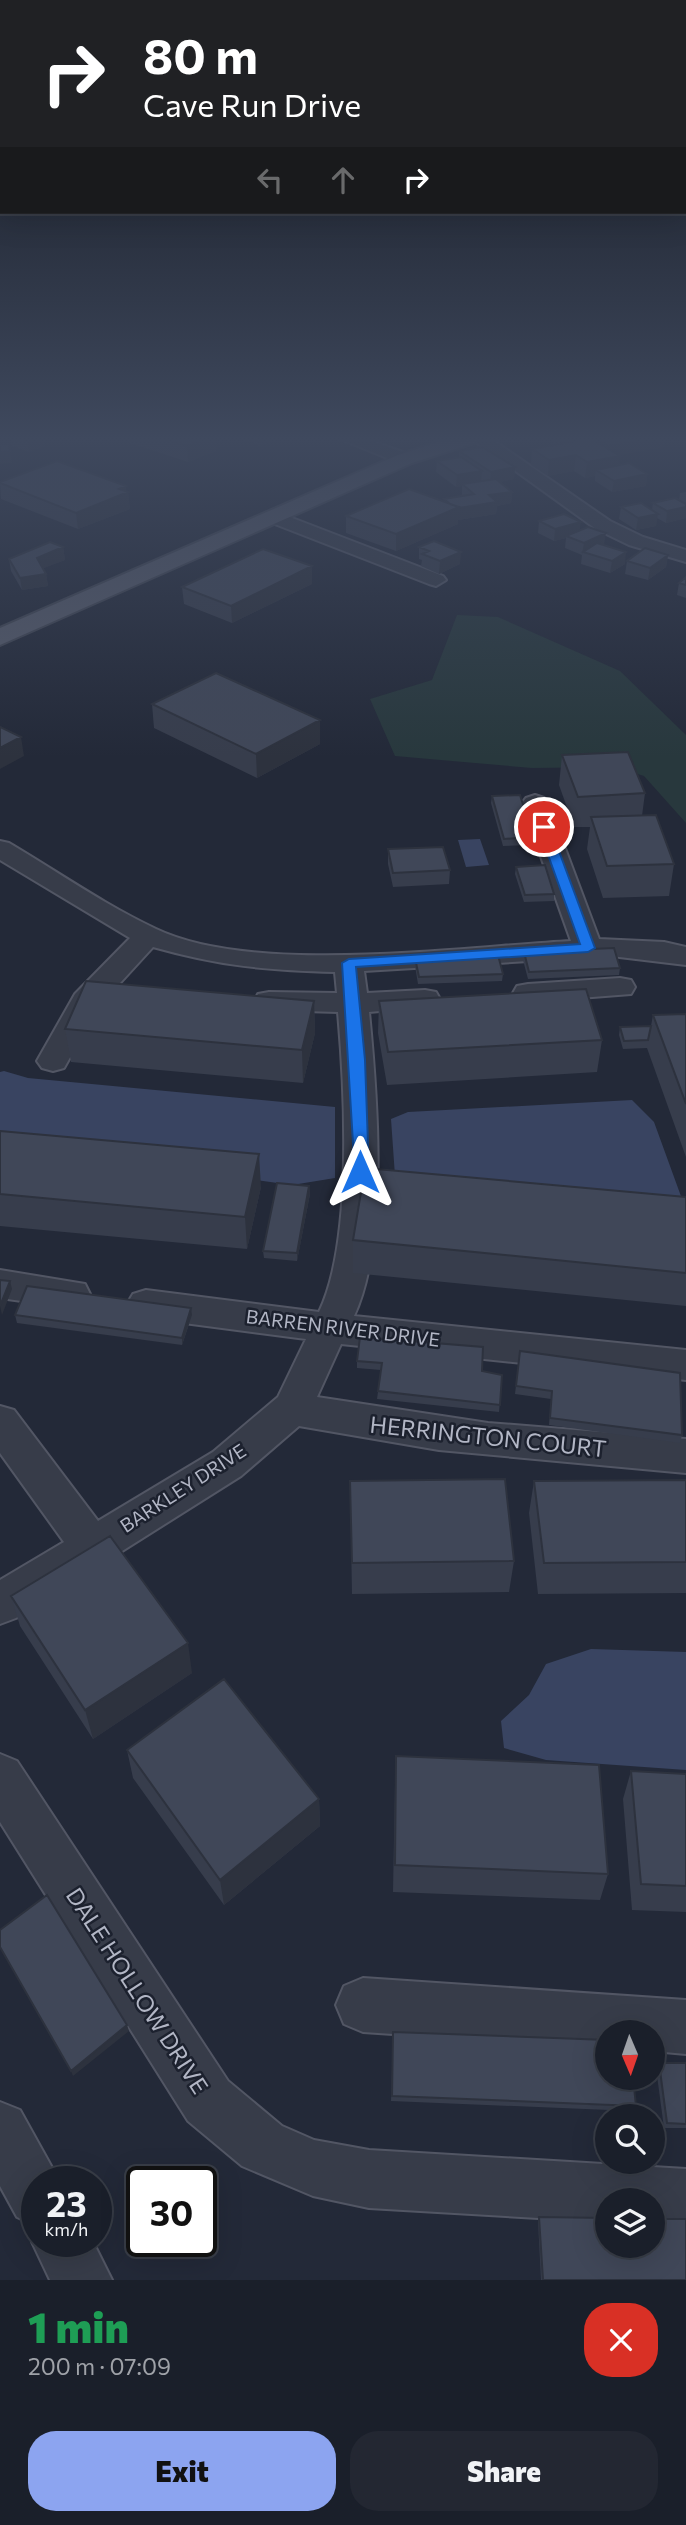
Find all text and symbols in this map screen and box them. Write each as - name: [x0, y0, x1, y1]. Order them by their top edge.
- text: 80 m: [143, 24, 258, 84]
- icon: right: [28, 28, 119, 119]
- text: Cave Run Drive: [143, 84, 361, 124]
- icon: left: [251, 161, 289, 199]
- icon: ahead: [324, 161, 362, 199]
- icon: right: [397, 161, 435, 199]
- pin: [514, 797, 574, 857]
- icon: arrive: [525, 808, 563, 846]
- position arrow: [323, 1135, 397, 1209]
- street label: BARREN RIVER DRIVE: [245, 1304, 441, 1351]
- street label: HERRINGTON COURT: [368, 1410, 608, 1462]
- street label: BARKLEY DRIVE: [116, 1438, 250, 1537]
- street label: DALE HOLLOW DRIVE: [61, 1882, 215, 2099]
- north arrow: [595, 2020, 665, 2090]
- map controls: [595, 2020, 665, 2258]
- button: search: [595, 2104, 665, 2174]
- speed limit sign: 30: [126, 2166, 217, 2257]
- text: 23: [46, 2181, 87, 2224]
- button: layers: [595, 2188, 665, 2258]
- text: km/h: [45, 2218, 88, 2240]
- text: 1 min: [28, 2300, 129, 2352]
- button: close: [584, 2303, 658, 2377]
- text: 200 m · 07:09: [28, 2352, 171, 2380]
- button: Exit: [28, 2431, 336, 2511]
- button: Share: [350, 2431, 658, 2511]

